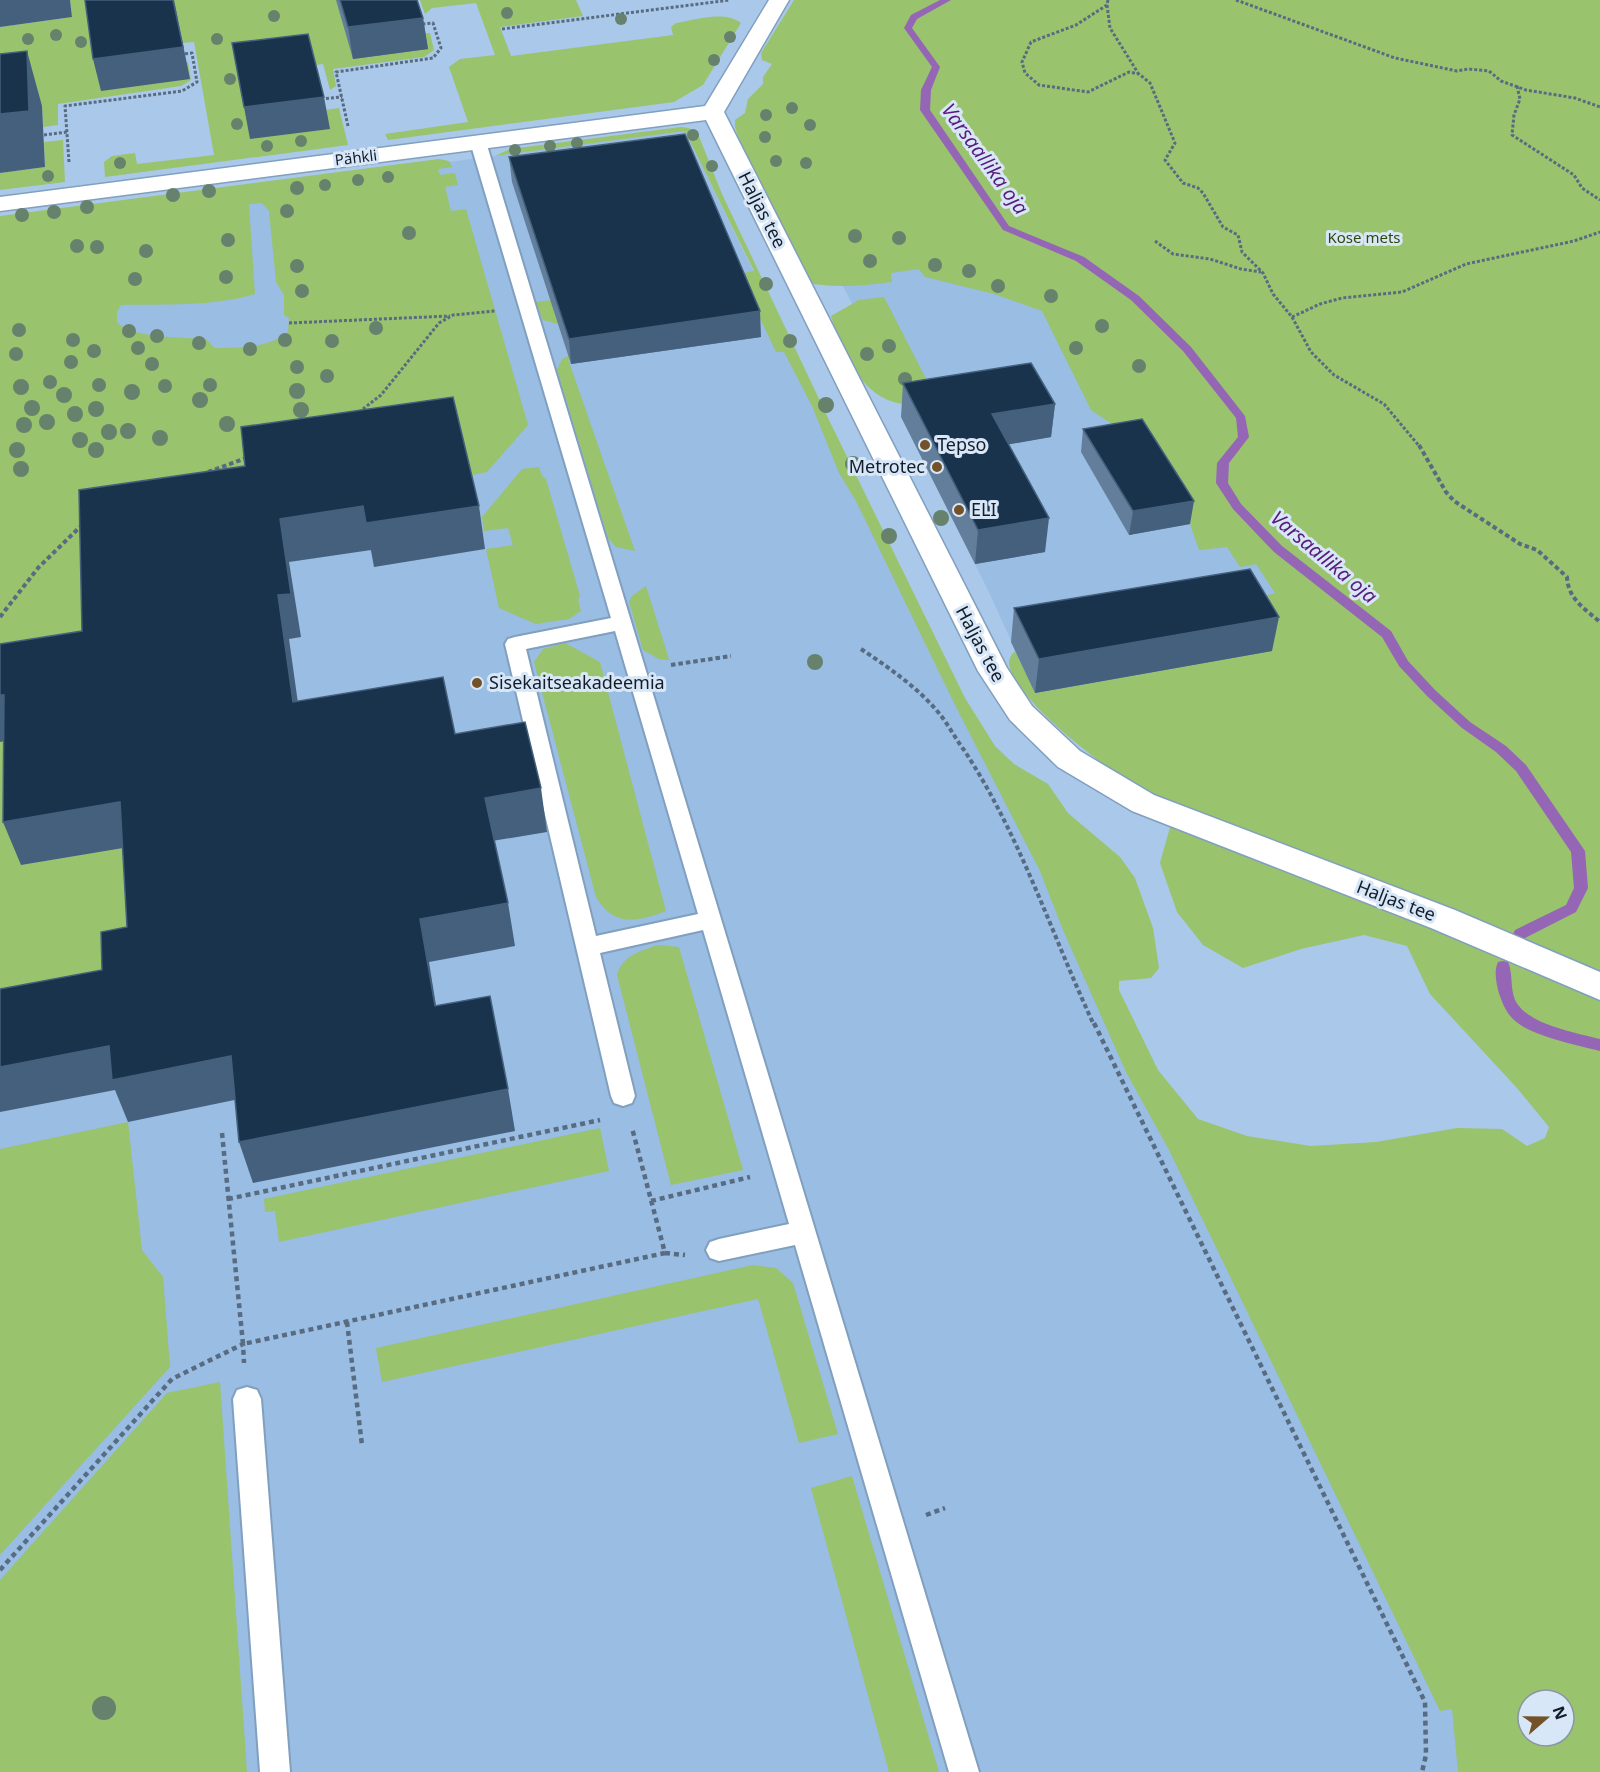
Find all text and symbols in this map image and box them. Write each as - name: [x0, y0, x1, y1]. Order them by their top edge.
- water label: Varsaallika oja: [936, 98, 1035, 220]
- street label: Pähkli: [334, 144, 378, 170]
- street label: Haljas tee: [733, 167, 792, 252]
- park label: Kose mets: [1328, 227, 1401, 247]
- place label: Tepso: [937, 432, 986, 456]
- marker: Tepso: [918, 438, 932, 452]
- place label: Metrotec: [849, 454, 925, 478]
- marker: Metrotec: [930, 460, 944, 474]
- place label: ELI: [971, 497, 997, 521]
- marker: ELI: [952, 503, 966, 517]
- water label: Varsaallika oja: [1265, 504, 1383, 609]
- street label: Haljas tee: [951, 601, 1011, 686]
- place label: Sisekaitseakadeemia: [489, 670, 665, 694]
- marker: Sisekaitseakadeemia: [470, 676, 484, 690]
- street label: Haljas tee: [1353, 874, 1439, 926]
- north arrow: [1516, 1688, 1576, 1748]
- text: N: [1548, 1703, 1573, 1723]

